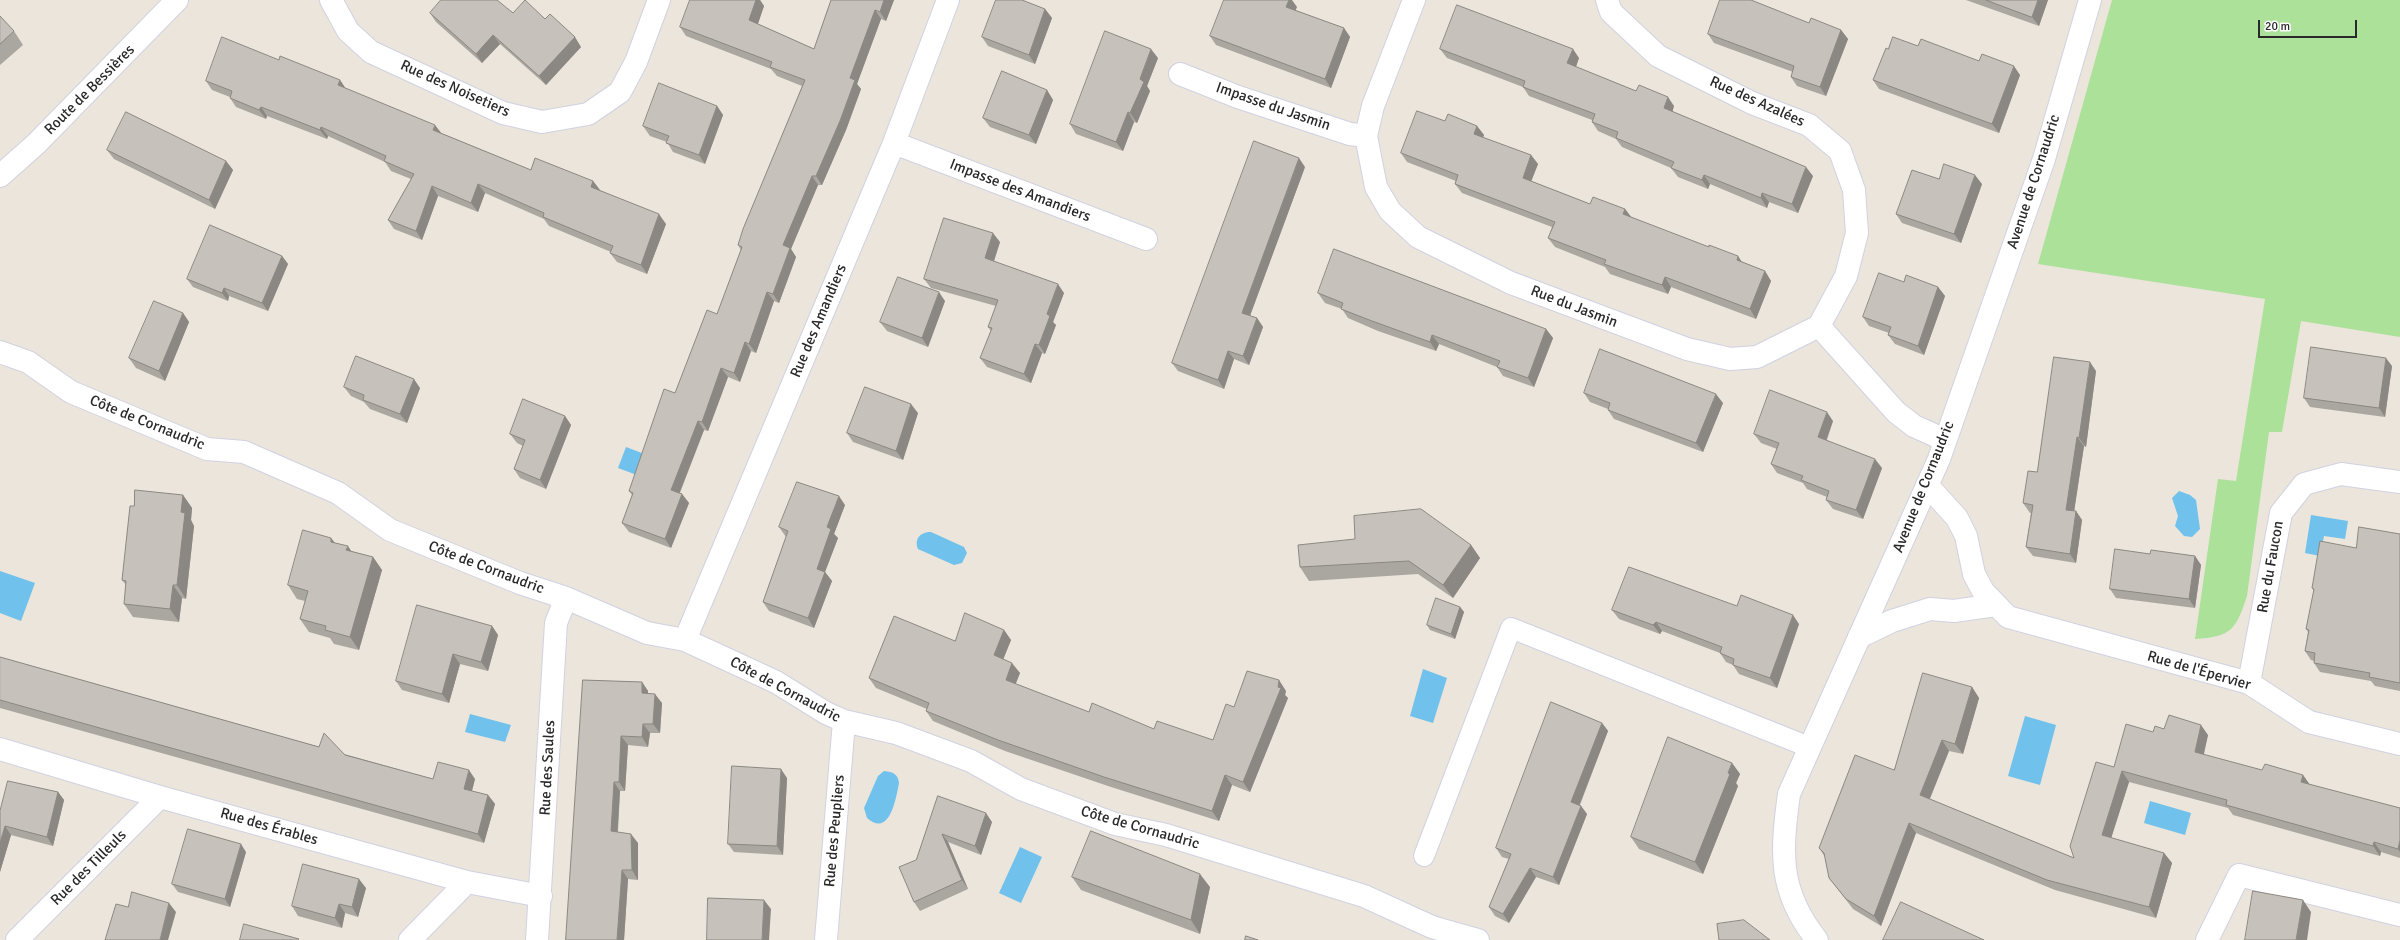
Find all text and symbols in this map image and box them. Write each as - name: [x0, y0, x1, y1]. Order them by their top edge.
- scale bar: [2260, 12, 2359, 38]
- text: 20 m: [2265, 19, 2290, 34]
- street label: Route de Bessières: [41, 41, 139, 139]
- street label: Rue des Noisetiers: [397, 57, 513, 121]
- street label: Rue des Azalées: [1707, 73, 1807, 131]
- street label: Impasse du Jasmin: [1213, 79, 1333, 135]
- street label: Avenue de Cornaudric: [2004, 113, 2064, 251]
- street label: Impasse des Amandiers: [947, 156, 1093, 226]
- street label: Rue des Amandiers: [787, 262, 851, 380]
- street label: Rue du Jasmin: [1528, 282, 1620, 332]
- street label: Côte de Cornaudric: [87, 392, 207, 454]
- street label: Avenue de Cornaudric: [1889, 419, 1959, 555]
- street label: Rue du Faucon: [2254, 520, 2288, 614]
- street label: Côte de Cornaudric: [426, 538, 546, 598]
- street label: Rue de l'Épervier: [2145, 648, 2253, 694]
- street label: Côte de Cornaudric: [727, 653, 843, 727]
- street label: Rue des Saules: [537, 720, 559, 816]
- street label: Rue des Peupliers: [821, 774, 849, 888]
- street label: Côte de Cornaudric: [1079, 802, 1201, 854]
- street label: Rue des Érables: [218, 804, 320, 850]
- street label: Rue des Tilleuls: [47, 826, 131, 910]

